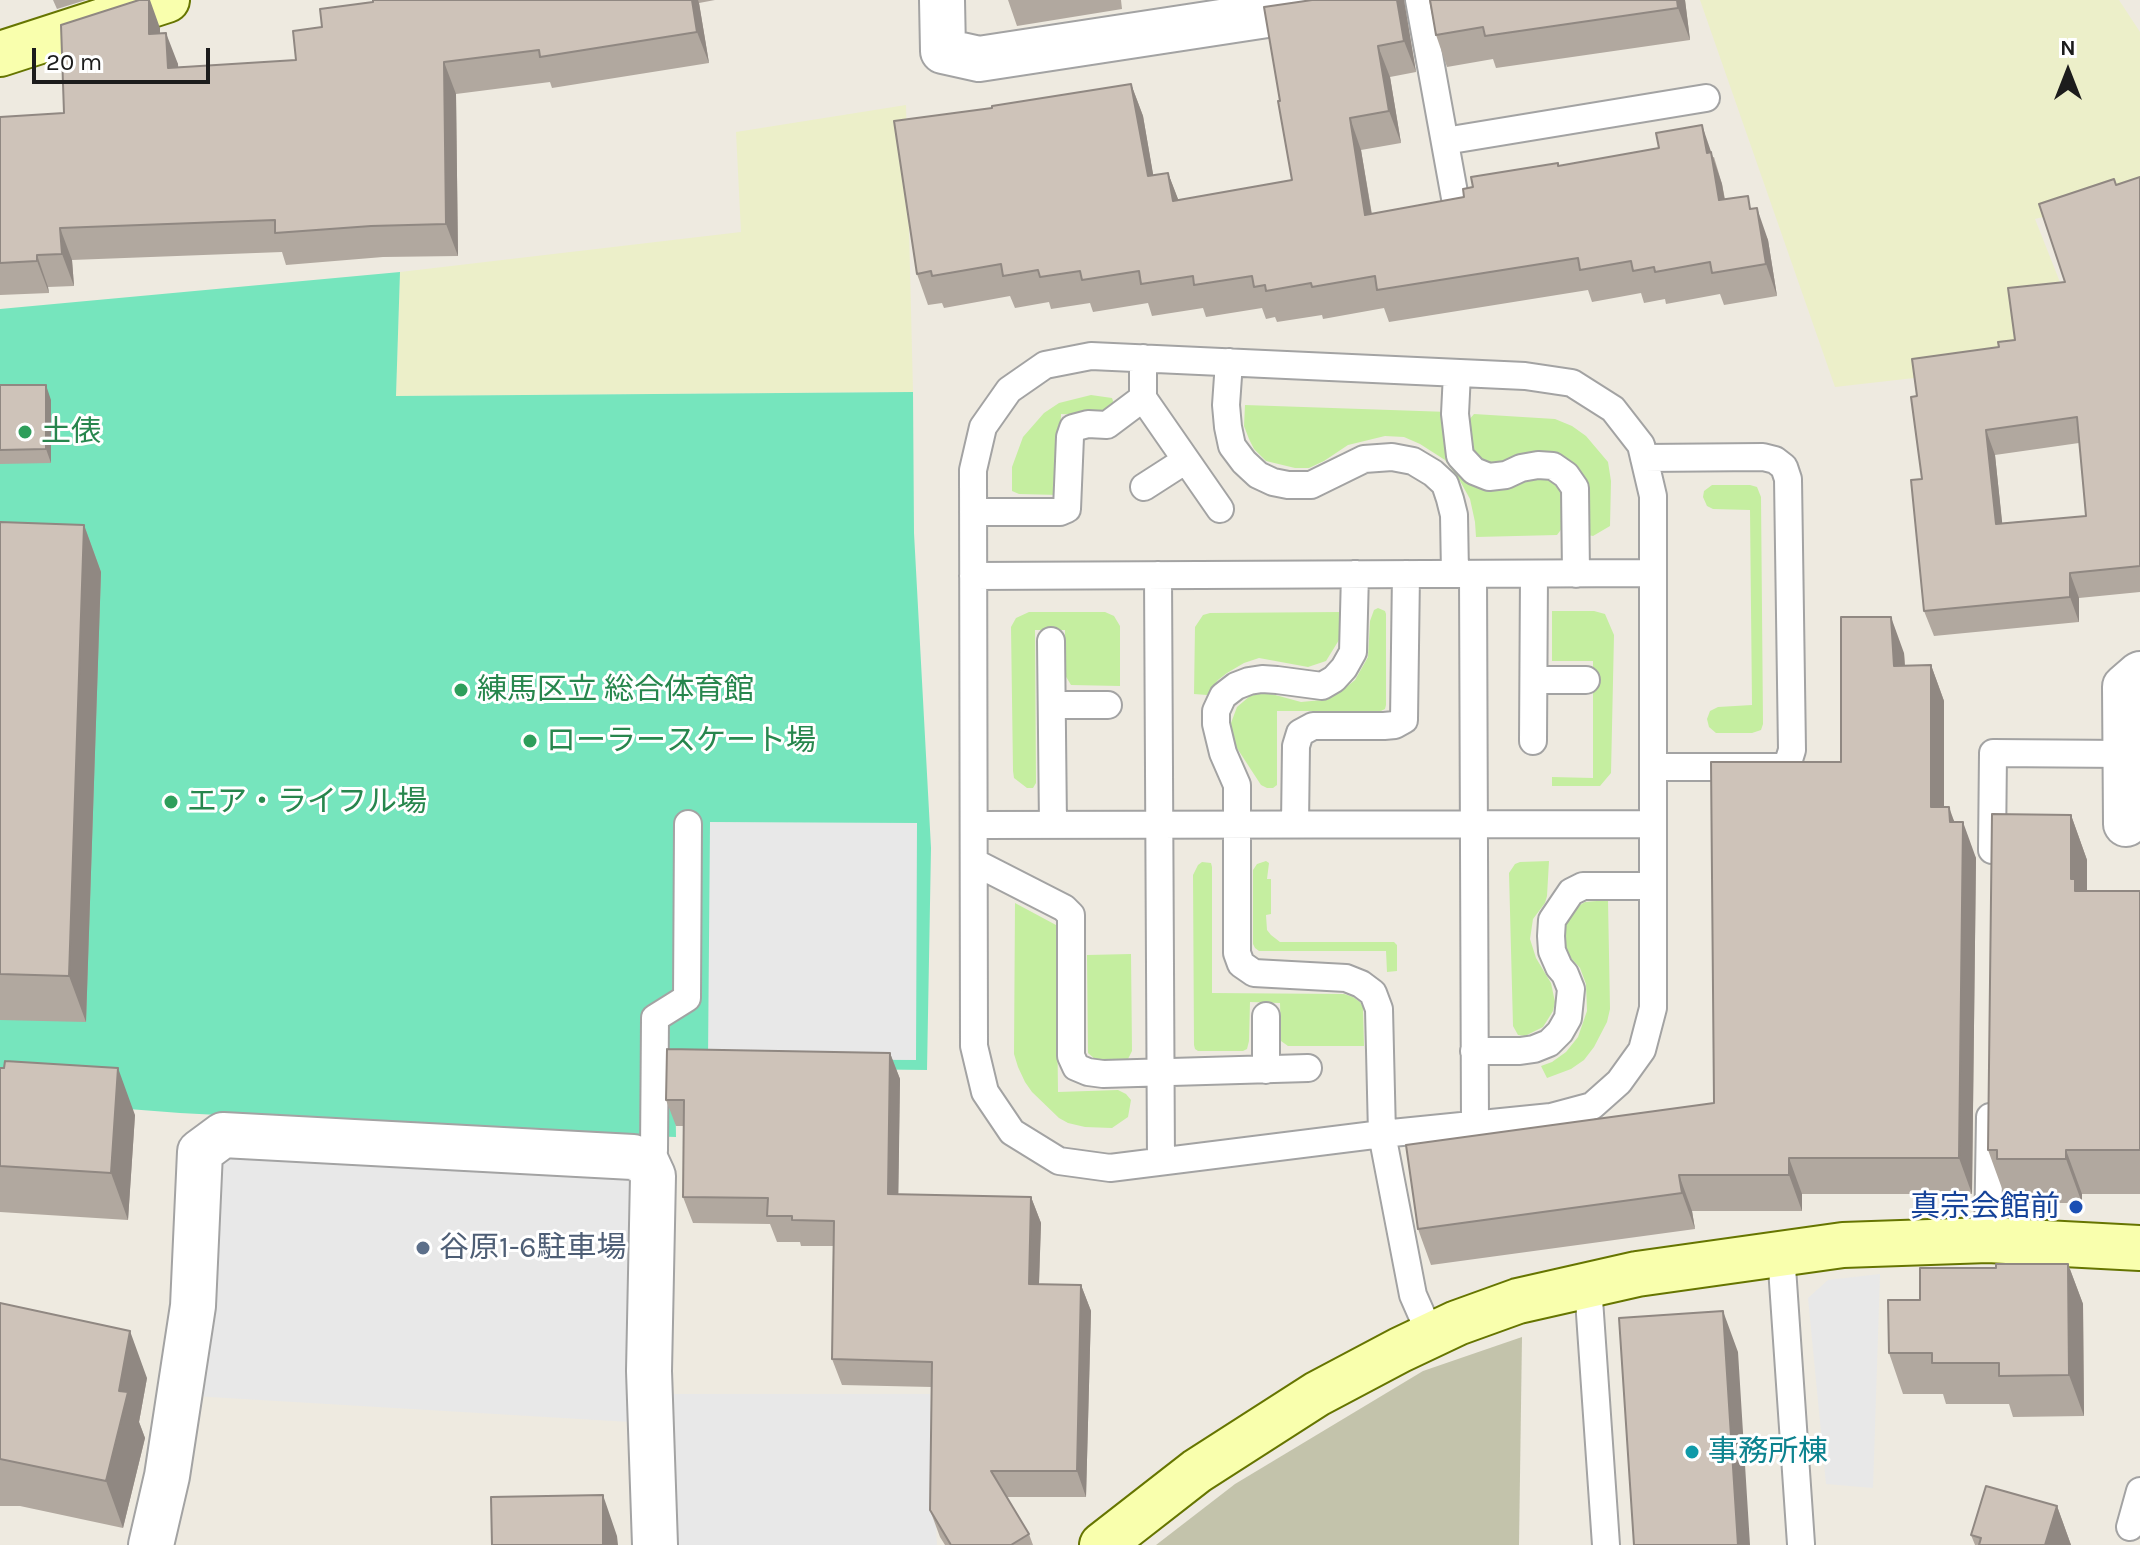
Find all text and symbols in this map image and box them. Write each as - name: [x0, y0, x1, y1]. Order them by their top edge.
- scale bar: [36, 32, 214, 82]
- north arrow: [2028, 32, 2108, 112]
- text: N: [2060, 35, 2076, 61]
- text: 20 m: [46, 48, 102, 76]
- place label: 土俵: [41, 414, 101, 450]
- marker: 土俵: [16, 423, 34, 441]
- place label: 練馬区立 総合体育館: [477, 672, 754, 708]
- marker: 練馬区立 総合体育館: [452, 681, 470, 699]
- place label: ローラースケート場: [546, 723, 816, 759]
- marker: ローラースケート場: [521, 732, 539, 750]
- place label: エア・ライフル場: [187, 784, 427, 820]
- marker: エア・ライフル場: [162, 793, 180, 811]
- place label: 真宗会館前: [1910, 1189, 2060, 1225]
- marker: 真宗会館前: [2067, 1198, 2085, 1216]
- place label: 谷原1-6駐車場: [439, 1230, 627, 1266]
- marker: 谷原1-6駐車場: [414, 1239, 432, 1257]
- place label: 事務所棟: [1708, 1434, 1828, 1470]
- marker: 事務所棟: [1683, 1443, 1701, 1461]

